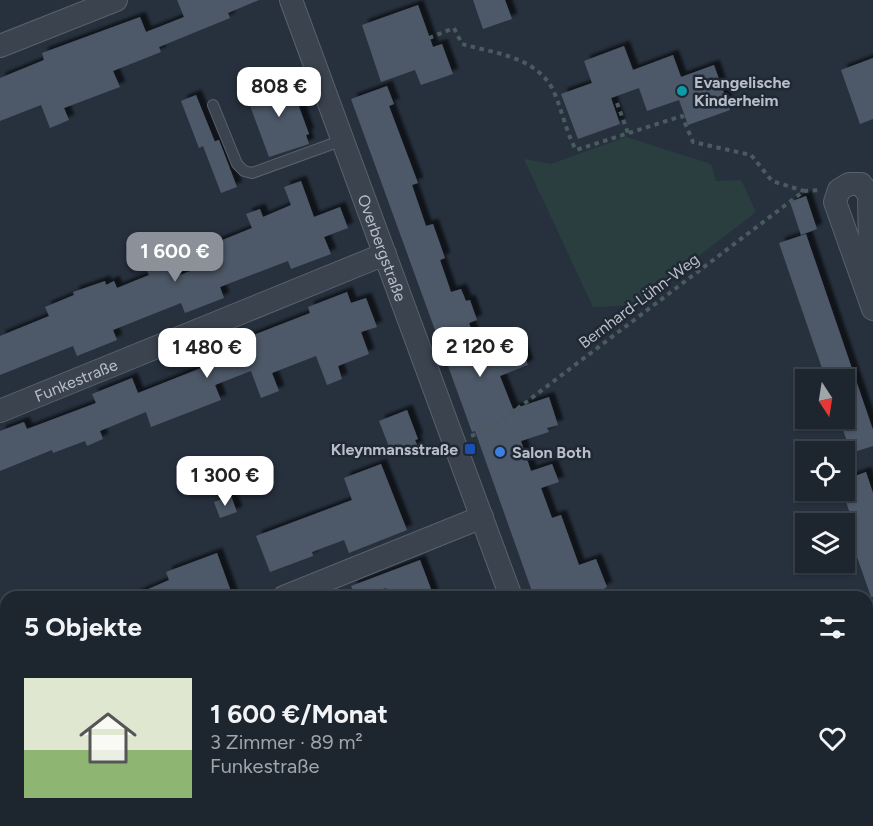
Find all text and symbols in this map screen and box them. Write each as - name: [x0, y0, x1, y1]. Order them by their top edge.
- pin: 808 €: [237, 67, 321, 118]
- place label: Evangelische Kinderheim: [694, 73, 791, 110]
- text: 808 €: [251, 74, 307, 98]
- marker: Evangelische Kinderheim: [675, 84, 689, 98]
- street label: Overbergstraße: [354, 192, 411, 304]
- pin: 1 600 €: [120, 232, 230, 283]
- text: 1 600 €: [140, 239, 210, 263]
- street label: Bernhard-Lühn-Weg: [575, 249, 703, 353]
- pin: 2 120 €: [425, 327, 535, 378]
- pin: 1 480 €: [152, 328, 262, 379]
- text: 2 120 €: [446, 334, 514, 358]
- text: 1 480 €: [172, 335, 242, 359]
- street label: Funkestraße: [32, 355, 120, 405]
- north arrow: [795, 369, 855, 429]
- map controls: [795, 369, 855, 573]
- place label: Kleynmansstraße: [331, 440, 458, 459]
- button: locate: [795, 441, 855, 501]
- marker: Kleynmansstraße: [463, 442, 477, 456]
- place label: Salon Both: [512, 443, 591, 462]
- marker: Salon Both: [493, 445, 507, 459]
- pin: 1 300 €: [170, 456, 280, 507]
- text: 1 300 €: [191, 463, 259, 487]
- button: layers: [795, 513, 855, 573]
- text: 5 Objekte: [24, 611, 142, 643]
- icon: filters: [816, 611, 849, 644]
- text: 1 600 €/Monat: [210, 698, 388, 730]
- icon: home: [72, 702, 144, 774]
- icon: heart: [816, 722, 849, 755]
- text: 3 Zimmer · 89 m²: [210, 730, 363, 754]
- text: Funkestraße: [210, 754, 319, 778]

